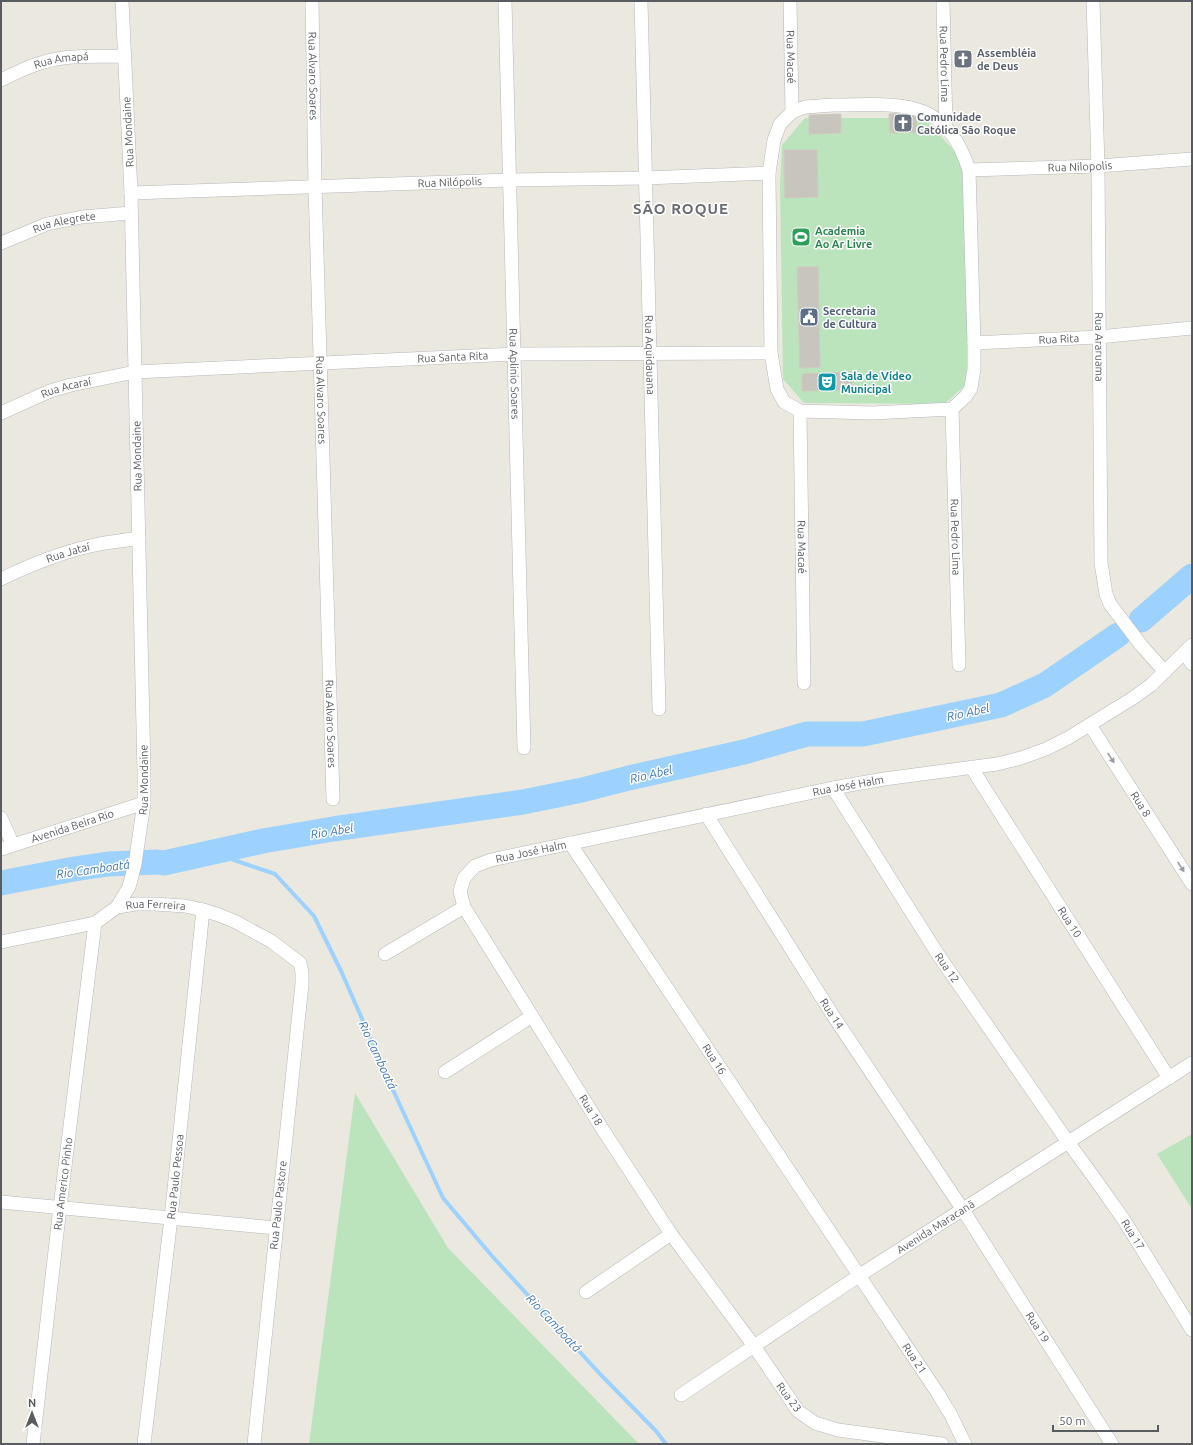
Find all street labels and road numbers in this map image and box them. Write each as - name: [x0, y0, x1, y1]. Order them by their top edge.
- street label: Rua Pedro Lima: [938, 25, 951, 103]
- street label: Rua Macaé: [785, 30, 797, 84]
- street label: Rua Alvaro Soares: [307, 32, 320, 121]
- street label: Rua Amapá: [32, 50, 89, 71]
- street label: Rua Mondaine: [120, 96, 136, 168]
- street label: Rua Nilopolis: [1048, 159, 1113, 174]
- street label: Rua Nilópolis: [417, 175, 482, 189]
- street label: Rua Alegrete: [31, 210, 96, 235]
- street label: Rua Araruama: [1093, 312, 1106, 382]
- street label: Rua Aquidauana: [643, 315, 657, 395]
- street label: Rua Aplinio Soares: [507, 328, 522, 420]
- street label: Rua Rita: [1038, 332, 1080, 346]
- street label: Rua Santa Rita: [417, 349, 489, 365]
- street label: Rua Alvaro Soares: [314, 356, 329, 444]
- street label: Rua Acaraí: [39, 375, 92, 400]
- street label: Rua Mondaine: [130, 421, 144, 491]
- street label: Rua Pedro Lima: [948, 498, 963, 576]
- street label: Rua Macaé: [796, 520, 808, 574]
- street label: Rua Jataí: [44, 540, 91, 565]
- street label: Rua Alvaro Soares: [323, 679, 338, 768]
- street label: Rua Mondaine: [136, 744, 150, 816]
- street label: Rua José Halm: [811, 773, 885, 798]
- street label: Rua 8: [1128, 789, 1153, 819]
- street label: Avenida Beira Rio: [30, 807, 115, 845]
- street label: Rua José Halm: [494, 838, 568, 865]
- street label: Rua Ferreira: [125, 898, 186, 912]
- street label: Rua 10: [1056, 905, 1084, 940]
- street label: Rua 12: [933, 951, 962, 985]
- street label: Rua 14: [818, 996, 846, 1031]
- street label: Rua 16: [700, 1042, 729, 1077]
- street label: Rua 18: [577, 1093, 605, 1127]
- street label: Rua Paulo Pessoa: [165, 1134, 186, 1220]
- street label: Rua Americo Pinho: [51, 1137, 75, 1231]
- street label: Rua Paulo Pastore: [267, 1160, 289, 1250]
- street label: Avenida Maracanã: [894, 1198, 976, 1256]
- street label: Rua 17: [1119, 1217, 1147, 1252]
- street label: Rua 19: [1023, 1310, 1052, 1345]
- street label: Rua 21: [900, 1341, 929, 1376]
- street label: Rua 23: [774, 1380, 804, 1414]

